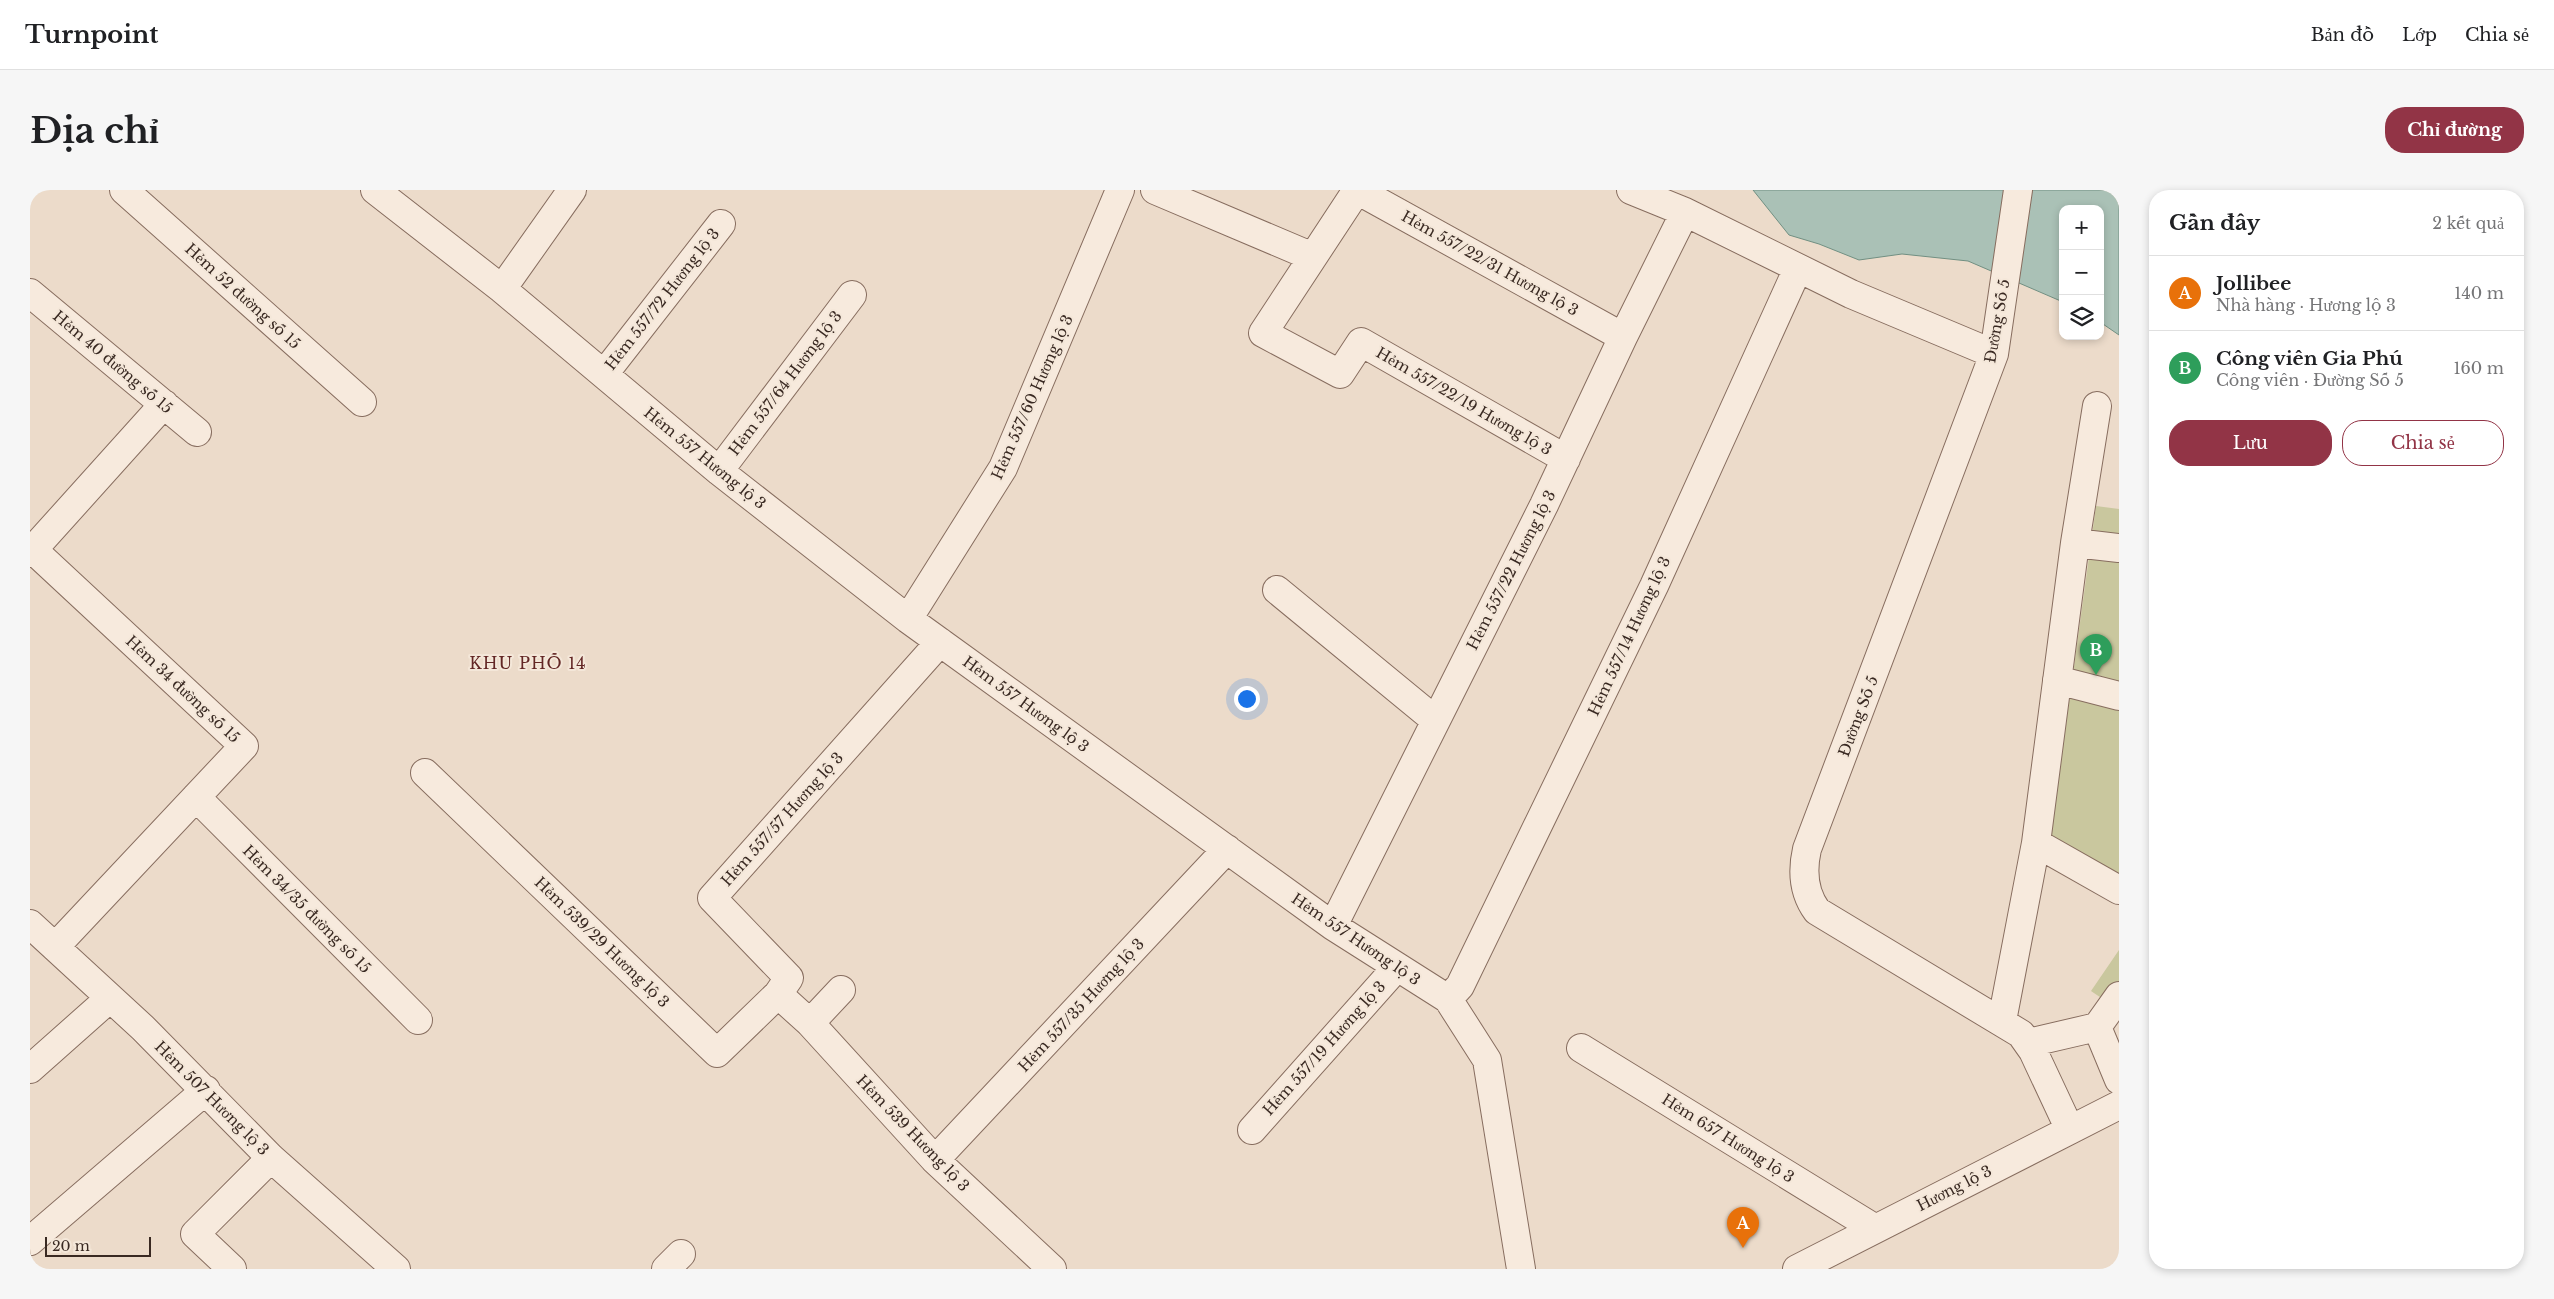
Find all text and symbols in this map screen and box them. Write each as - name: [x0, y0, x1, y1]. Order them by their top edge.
- text: Turnpoint: [25, 20, 158, 49]
- text: Bản đồ: [2311, 24, 2374, 46]
- text: Lớp: [2402, 24, 2437, 46]
- text: Chia sẻ: [2465, 24, 2529, 46]
- button: Chỉ đường: [2385, 107, 2524, 153]
- text: Địa chỉ: [30, 109, 159, 152]
- map controls: [2059, 205, 2104, 340]
- button: +: [2059, 205, 2104, 250]
- street label: Hẻm 557/22/31 Hương lộ 3: [1398, 206, 1582, 320]
- text: Gần đây: [2169, 210, 2260, 236]
- text: 2 kết quả: [2432, 213, 2504, 233]
- street label: Hẻm 557/72 Hương lộ 3: [601, 224, 723, 374]
- street label: Hẻm 52 đường số 15: [181, 239, 305, 353]
- button: −: [2059, 250, 2104, 295]
- text: Jollibee: [2216, 272, 2291, 295]
- street label: Đường Số 5: [1980, 277, 2014, 365]
- text: A: [2179, 283, 2191, 303]
- text: 140 m: [2454, 283, 2504, 303]
- button: layers: [2059, 295, 2104, 340]
- text: Nhà hàng · Hương lộ 3: [2216, 295, 2396, 315]
- street label: Hẻm 40 đường số 15: [49, 306, 177, 418]
- street label: Hẻm 557/64 Hương lộ 3: [724, 307, 846, 459]
- street label: Hẻm 557/60 Hương lộ 3: [987, 312, 1077, 482]
- street label: Hẻm 557/22/19 Hương lộ 3: [1373, 343, 1555, 459]
- text: Công viên Gia Phú: [2216, 347, 2403, 370]
- text: B: [2179, 358, 2191, 378]
- text: 160 m: [2453, 358, 2504, 378]
- text: Công viên · Đường Số 5: [2216, 370, 2404, 390]
- street label: Hẻm 557 Hương lộ 3: [640, 403, 770, 513]
- button: Lưu: [2169, 420, 2332, 466]
- button: Chia sẻ: [2342, 420, 2504, 466]
- street label: Hẻm 557/22 Hương lộ 3: [1462, 487, 1560, 653]
- street label: Hẻm 557/14 Hương lộ 3: [1584, 553, 1674, 719]
- street label: Hẻm 34 đường số 15: [122, 631, 244, 747]
- pin: B: [2080, 634, 2112, 675]
- street label: Hẻm 557 Hương lộ 3: [959, 652, 1093, 756]
- district label: KHU PHỐ 14: [469, 653, 587, 673]
- street label: Đường Số 5: [1834, 673, 1882, 759]
- your location: [1234, 686, 1260, 712]
- street label: Hẻm 557/57 Hương lộ 3: [717, 748, 847, 890]
- street label: Hẻm 34/35 đường số 15: [239, 841, 375, 977]
- street label: Hẻm 539/29 Hương lộ 3: [531, 873, 673, 1011]
- street label: Hẻm 557 Hương lộ 3: [1288, 889, 1424, 989]
- street label: Hẻm 557/35 Hương lộ 3: [1014, 934, 1148, 1076]
- street label: Hẻm 557/19 Hương lộ 3: [1259, 977, 1389, 1119]
- street label: Hẻm 507 Hương lộ 3: [151, 1037, 273, 1159]
- street label: Hẻm 539 Hương lộ 3: [853, 1071, 973, 1195]
- street label: Hẻm 657 Hương lộ 3: [1658, 1090, 1798, 1186]
- street label: Hương lộ 3: [1913, 1161, 1995, 1215]
- pin: A: [1727, 1207, 1759, 1248]
- scale bar: [45, 1234, 151, 1257]
- text: 20 m: [52, 1237, 90, 1255]

